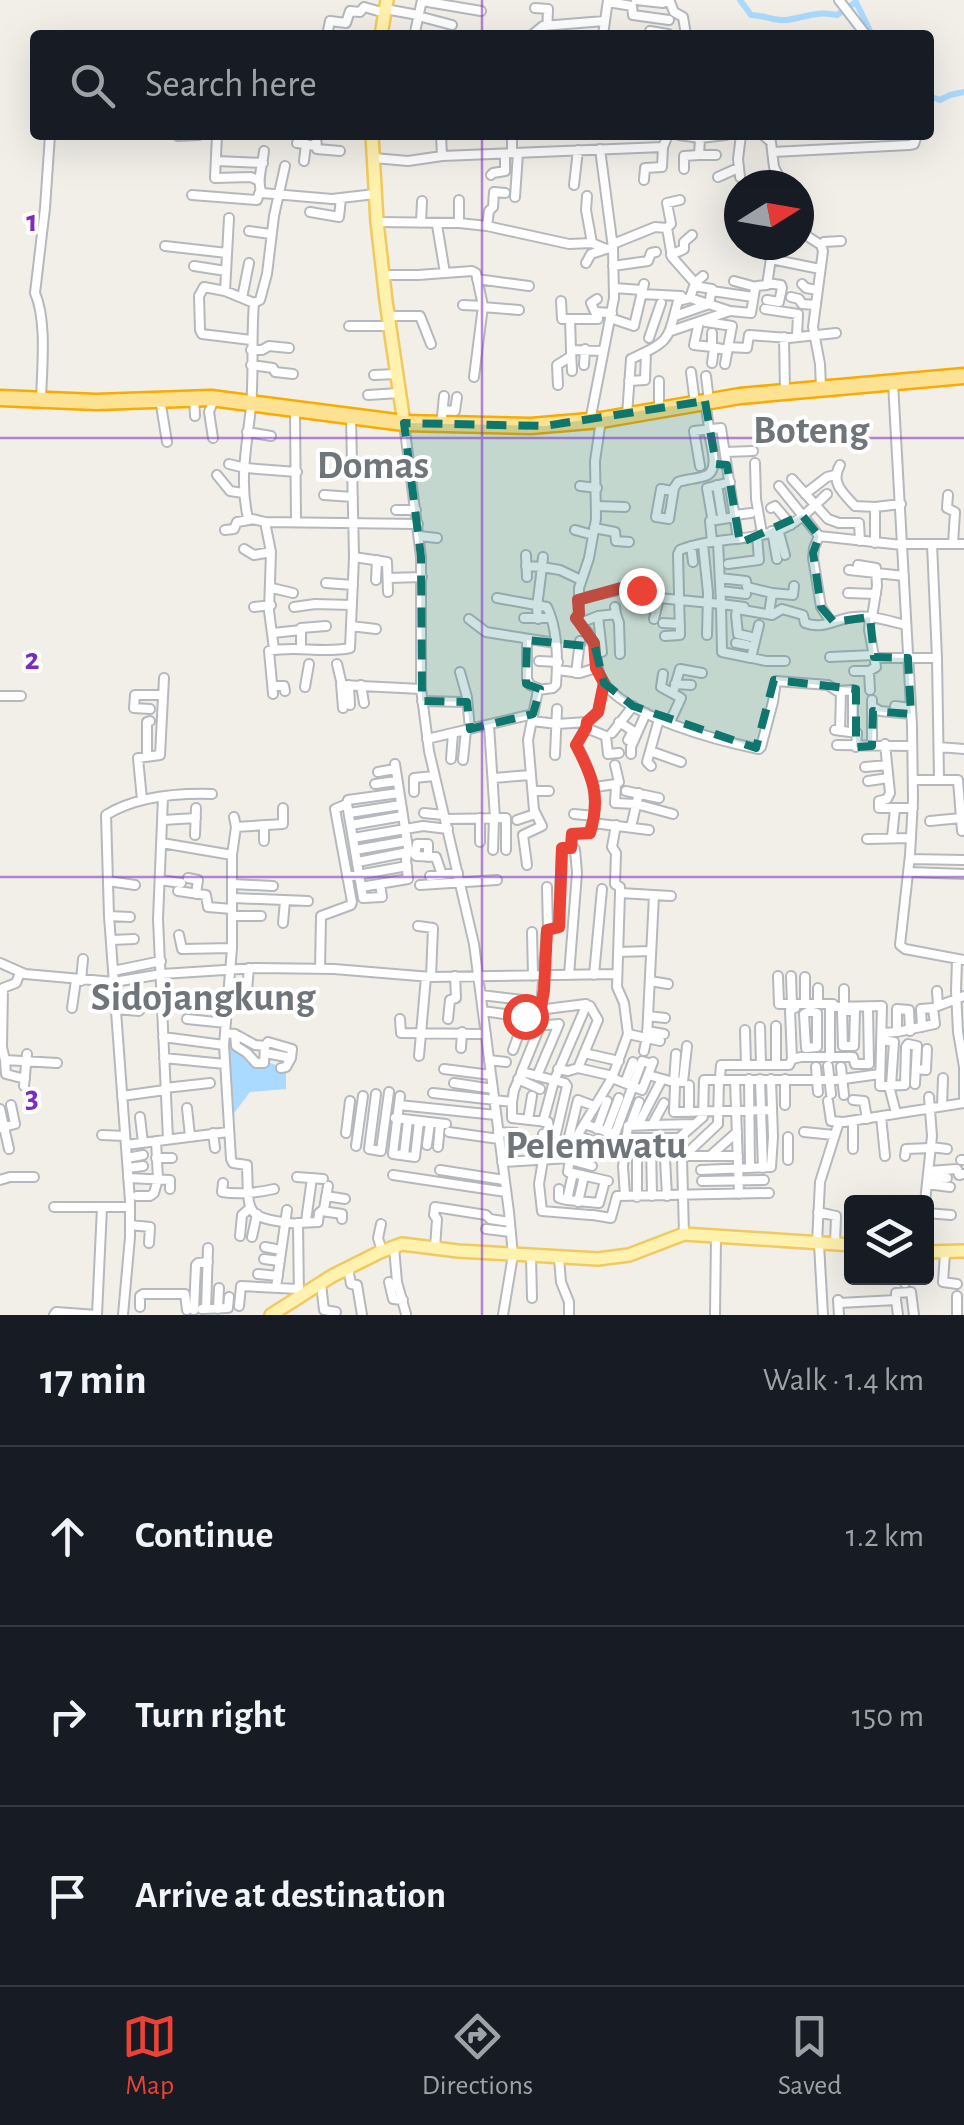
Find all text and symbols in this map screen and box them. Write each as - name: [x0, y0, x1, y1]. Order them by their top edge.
- search box: [30, 30, 934, 140]
- icon: search: [65, 58, 120, 113]
- text: Search here: [145, 66, 317, 104]
- north arrow: [724, 170, 814, 260]
- text: 1: [26, 205, 38, 237]
- district label: Boteng: [753, 411, 870, 451]
- district label: Domas: [317, 446, 429, 486]
- route end: [619, 568, 665, 614]
- text: 2: [24, 643, 40, 675]
- district label: Sidojangkung: [91, 978, 316, 1018]
- route start: [503, 994, 549, 1040]
- text: 3: [25, 1081, 39, 1113]
- district label: Pelemwatu: [505, 1126, 687, 1166]
- map controls: [844, 1195, 934, 1285]
- button: layers: [844, 1195, 934, 1285]
- text: 17 min: [40, 1359, 147, 1401]
- text: Walk · 1.4 km: [763, 1364, 924, 1396]
- icon: ahead: [40, 1509, 95, 1564]
- text: Continue: [135, 1517, 273, 1555]
- text: 1.2 km: [846, 1520, 924, 1552]
- icon: right: [40, 1689, 95, 1744]
- text: Turn right: [135, 1697, 285, 1735]
- text: 150 m: [852, 1700, 924, 1732]
- icon: arrive: [40, 1869, 95, 1924]
- text: Arrive at destination: [135, 1877, 446, 1915]
- tab: Map: [122, 2009, 177, 2103]
- tab: Directions: [422, 2009, 533, 2103]
- tab: Saved: [778, 2009, 842, 2103]

